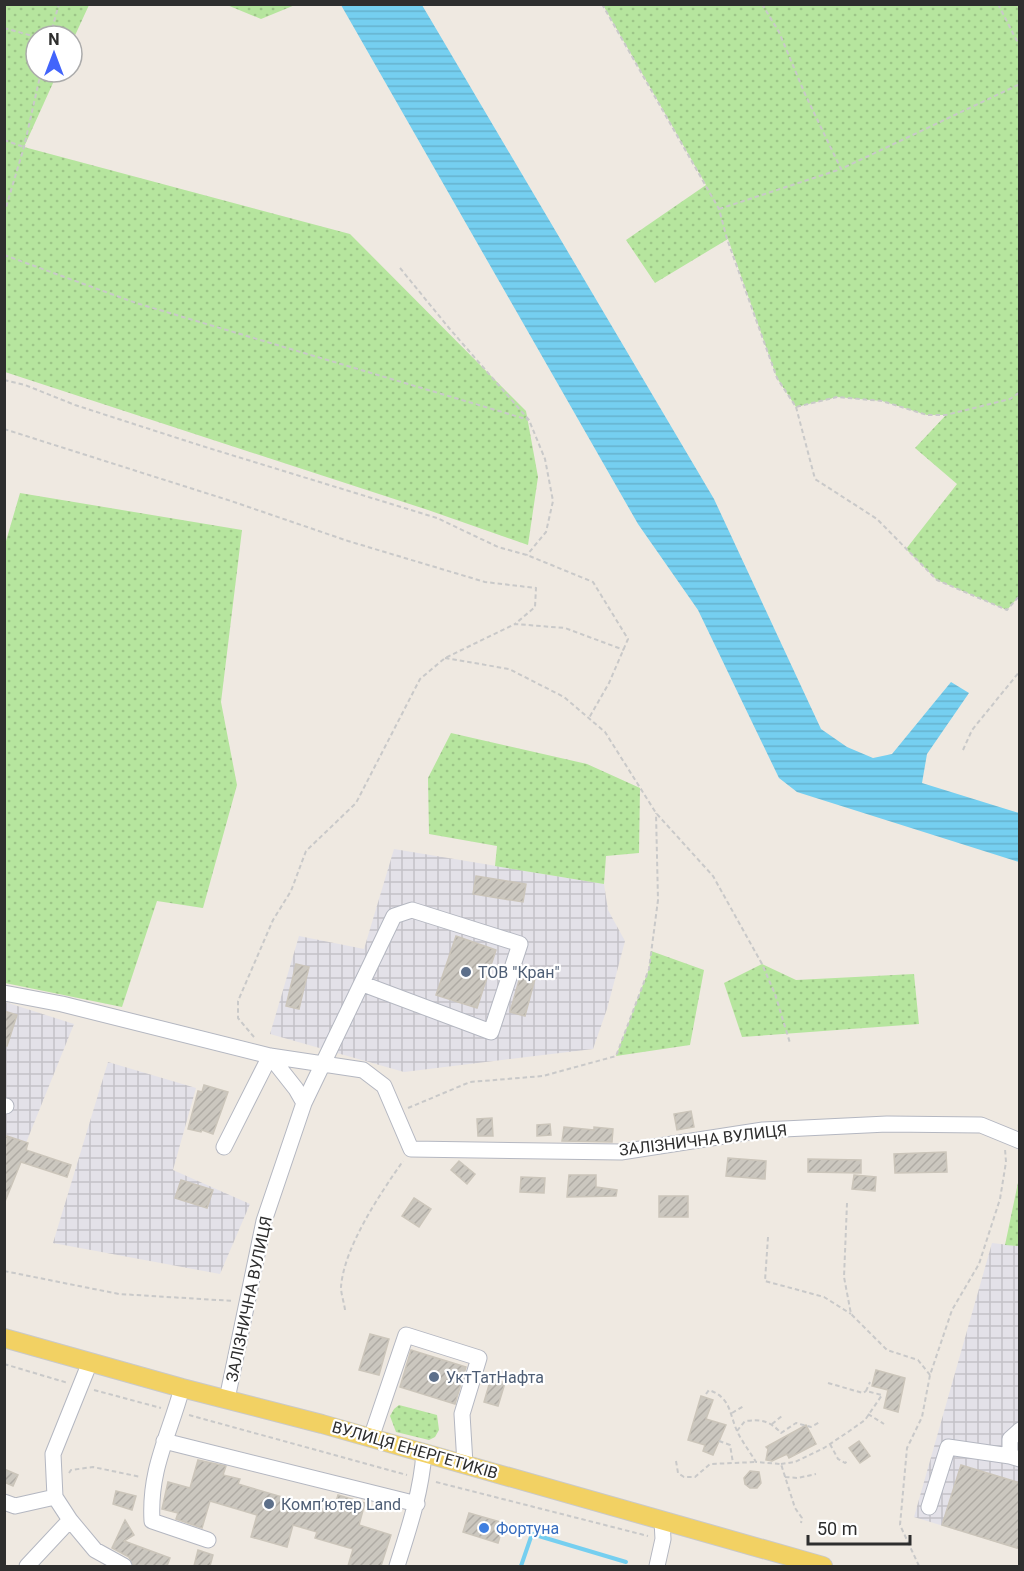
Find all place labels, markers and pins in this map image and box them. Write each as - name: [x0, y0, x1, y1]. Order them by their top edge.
- place label: ТОВ "Кран": [478, 963, 560, 982]
- marker: ТОВ "Кран": [459, 965, 473, 979]
- place label: УктТатНафта: [446, 1368, 544, 1387]
- marker: УктТатНафта: [427, 1370, 441, 1384]
- place label: Комп’ютер Land: [281, 1495, 401, 1514]
- marker: Комп’ютер Land: [262, 1497, 276, 1511]
- place label: Фортуна: [496, 1519, 559, 1538]
- marker: Фортуна: [477, 1521, 491, 1535]

